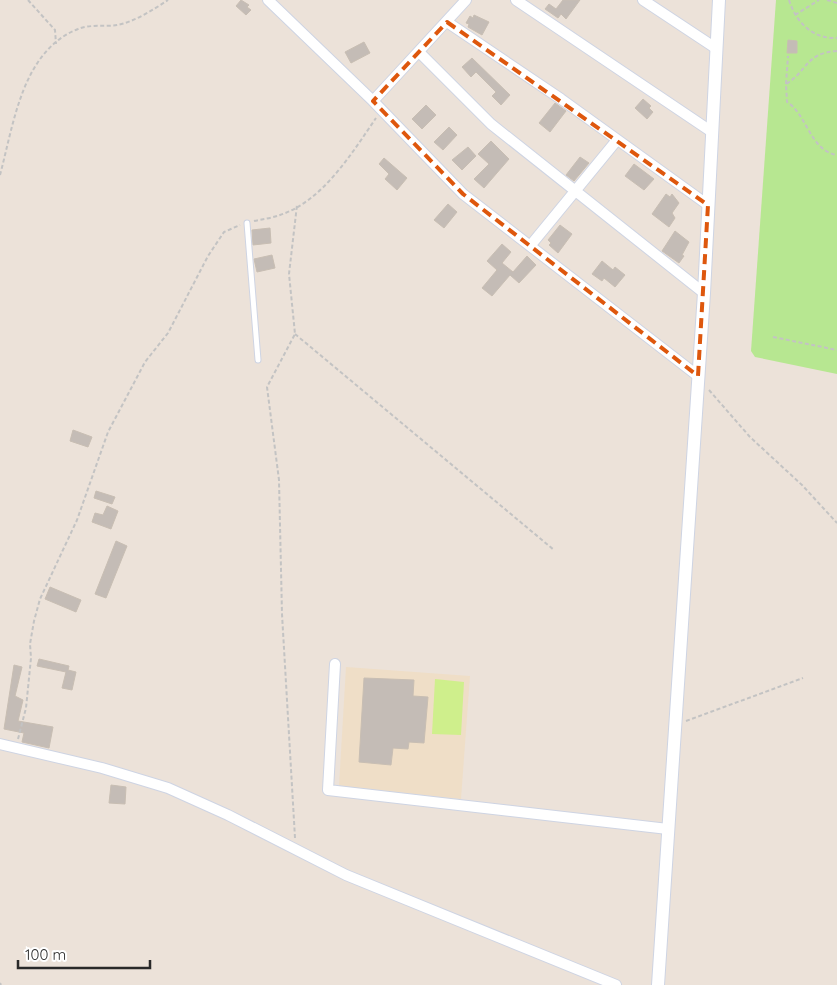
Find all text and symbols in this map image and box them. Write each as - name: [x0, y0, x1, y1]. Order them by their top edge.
- scale bar: [18, 938, 150, 970]
- text: 100 m: [25, 945, 66, 964]

